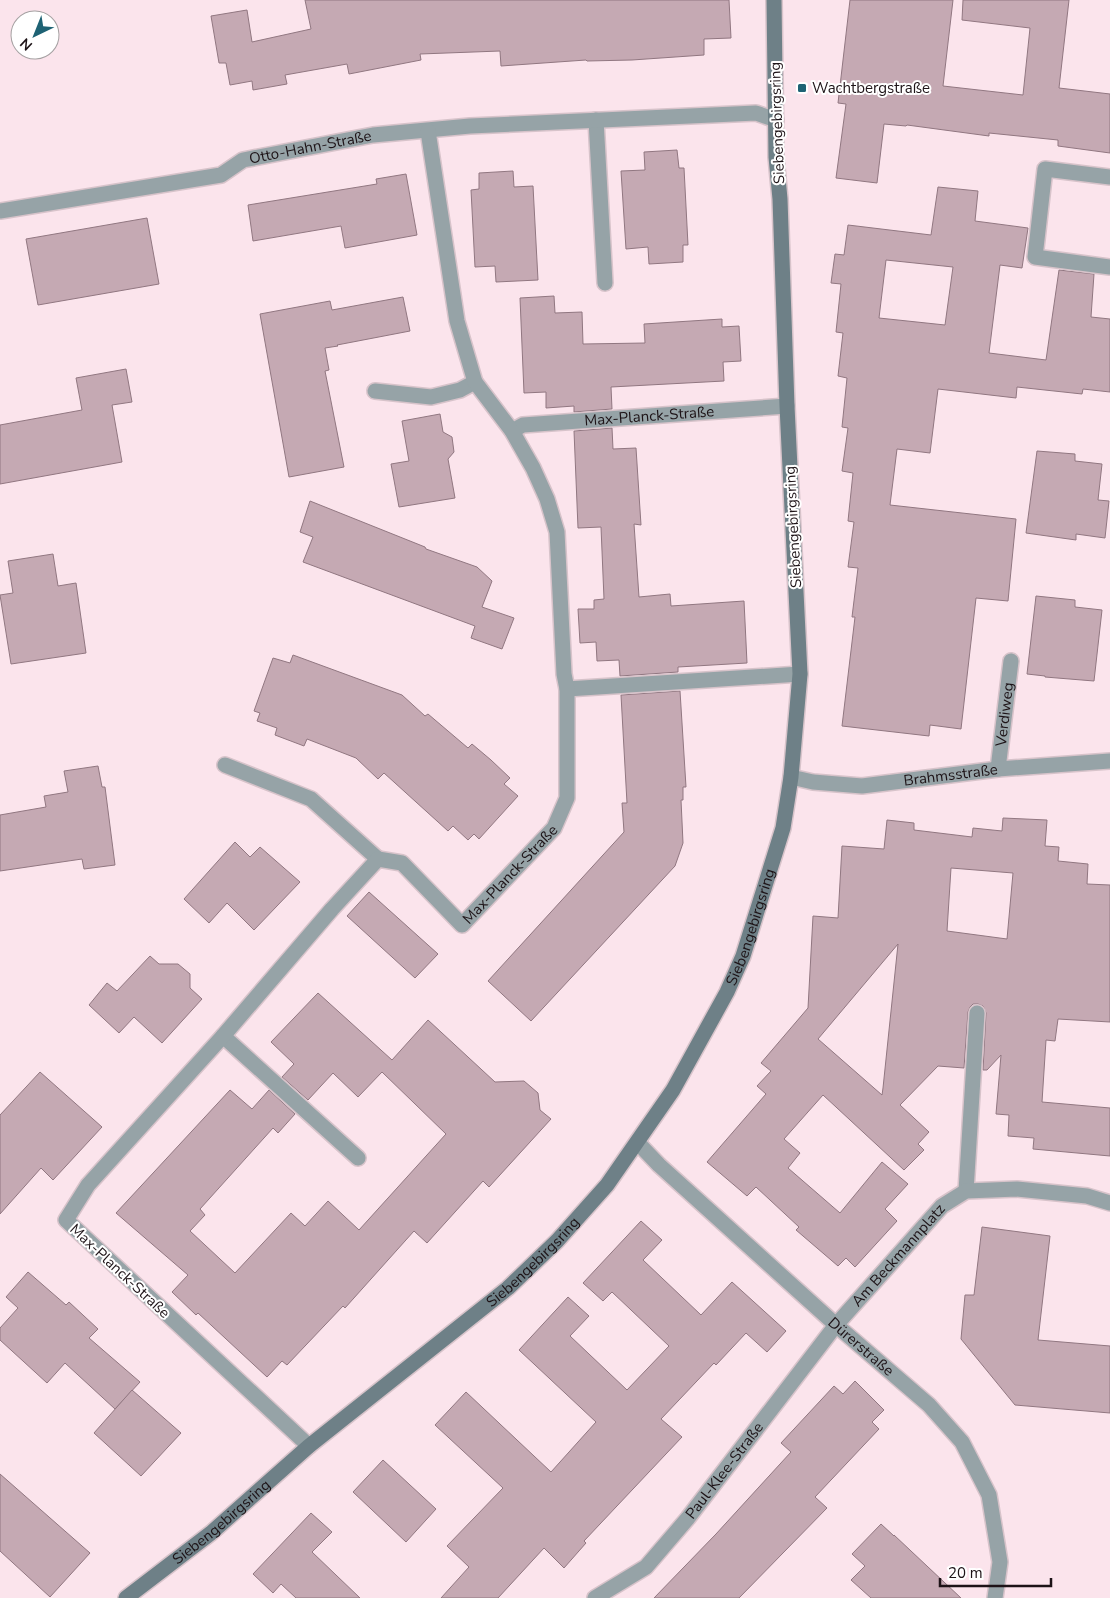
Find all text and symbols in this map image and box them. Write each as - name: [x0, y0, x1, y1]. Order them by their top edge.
- north arrow: [10, 10, 60, 60]
- text: N: [16, 34, 37, 55]
- street label: Siebengebirgsring: [765, 62, 789, 184]
- place label: Wachtbergstraße: [812, 78, 930, 98]
- marker: Wachtbergstraße: [796, 82, 808, 94]
- street label: Otto-Hahn-Straße: [247, 126, 373, 169]
- street label: Max-Planck-Straße: [584, 401, 715, 431]
- street label: Siebengebirgsring: [780, 465, 806, 589]
- street label: Verdiweg: [991, 681, 1018, 748]
- street label: Brahmsstraße: [902, 759, 999, 791]
- street label: Max-Planck-Straße: [458, 820, 562, 928]
- street label: Siebengebirgsring: [721, 866, 780, 989]
- street label: Am Beckmannplatz: [847, 1199, 949, 1311]
- street label: Siebengebirgsring: [482, 1213, 584, 1312]
- street label: Max-Planck-Straße: [66, 1219, 174, 1323]
- street label: Dürerstraße: [824, 1313, 898, 1381]
- street label: Paul-Klee-Straße: [681, 1418, 768, 1523]
- street label: Siebengebirgsring: [168, 1475, 275, 1569]
- scale bar: [940, 1556, 1051, 1588]
- text: 20 m: [948, 1563, 983, 1583]

